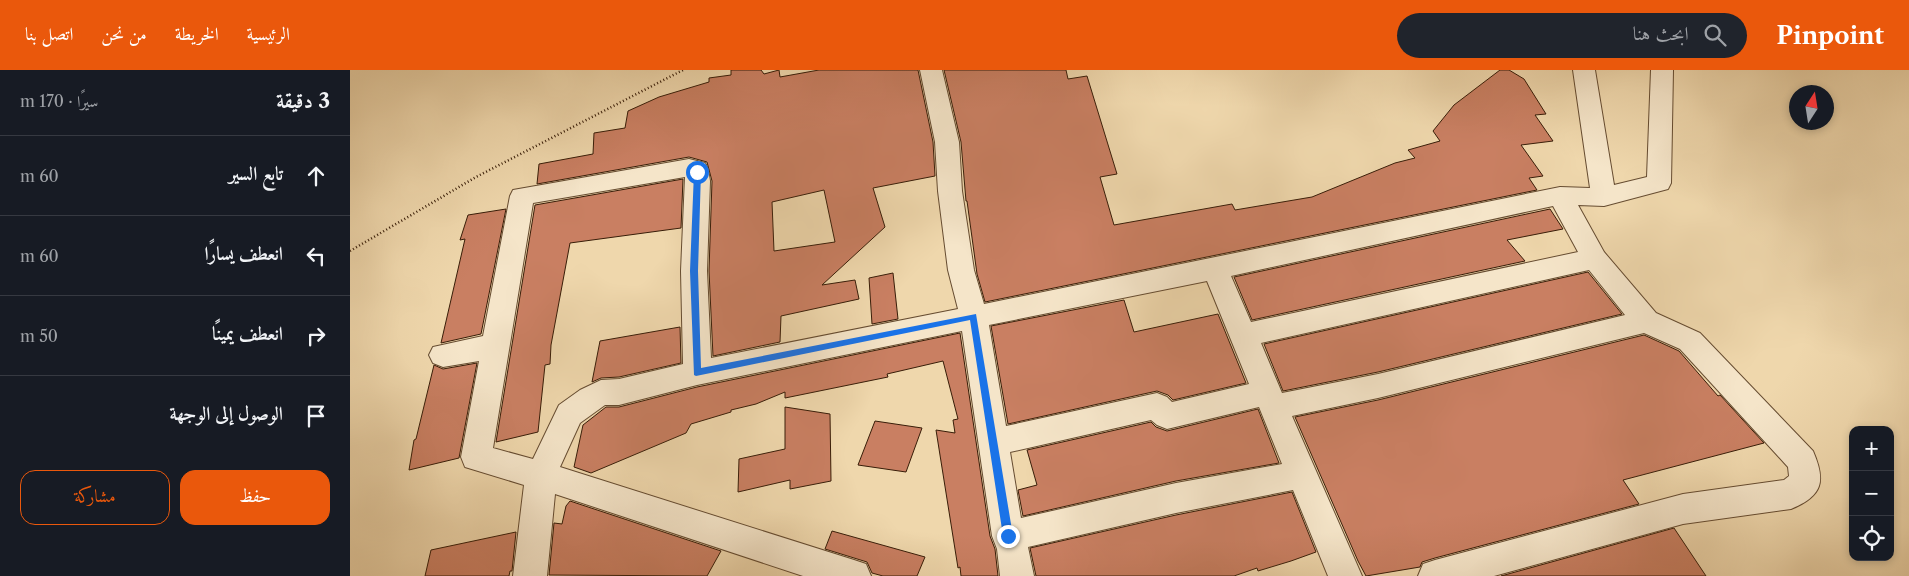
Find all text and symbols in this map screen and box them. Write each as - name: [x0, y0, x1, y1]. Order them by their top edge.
- search box: [1397, 13, 1747, 58]
- icon: search: [1701, 21, 1729, 49]
- text: Pinpoint: [1777, 21, 1884, 50]
- text: ابحث هنا: [1633, 22, 1689, 45]
- text: اتصل بنا: [25, 23, 73, 45]
- text: من نحن: [101, 23, 147, 45]
- text: الخريطة: [175, 23, 219, 45]
- text: الرئيسية: [247, 23, 290, 45]
- north arrow: [1789, 85, 1834, 130]
- text: 3 دقيقة: [276, 88, 330, 113]
- text: سيرًا · 170 m: [20, 91, 98, 111]
- route start: [686, 161, 709, 184]
- text: تابع السير: [229, 162, 283, 185]
- icon: ahead: [302, 162, 330, 190]
- text: 60 m: [20, 166, 59, 186]
- text: انعطف يسارًا: [204, 242, 283, 265]
- icon: left: [302, 242, 330, 270]
- text: 60 m: [20, 246, 59, 266]
- text: انعطف يمينًا: [212, 322, 283, 345]
- icon: right: [302, 322, 330, 350]
- text: 50 m: [20, 326, 58, 346]
- text: الوصول إلى الوجهة: [169, 402, 283, 425]
- icon: arrive: [302, 402, 330, 430]
- map controls: [1849, 426, 1894, 561]
- button: +: [1849, 426, 1894, 471]
- button: مشاركة: [20, 470, 170, 525]
- button: حفظ: [180, 470, 330, 525]
- button: −: [1849, 471, 1894, 516]
- button: locate: [1849, 516, 1894, 561]
- route end: [997, 525, 1020, 548]

